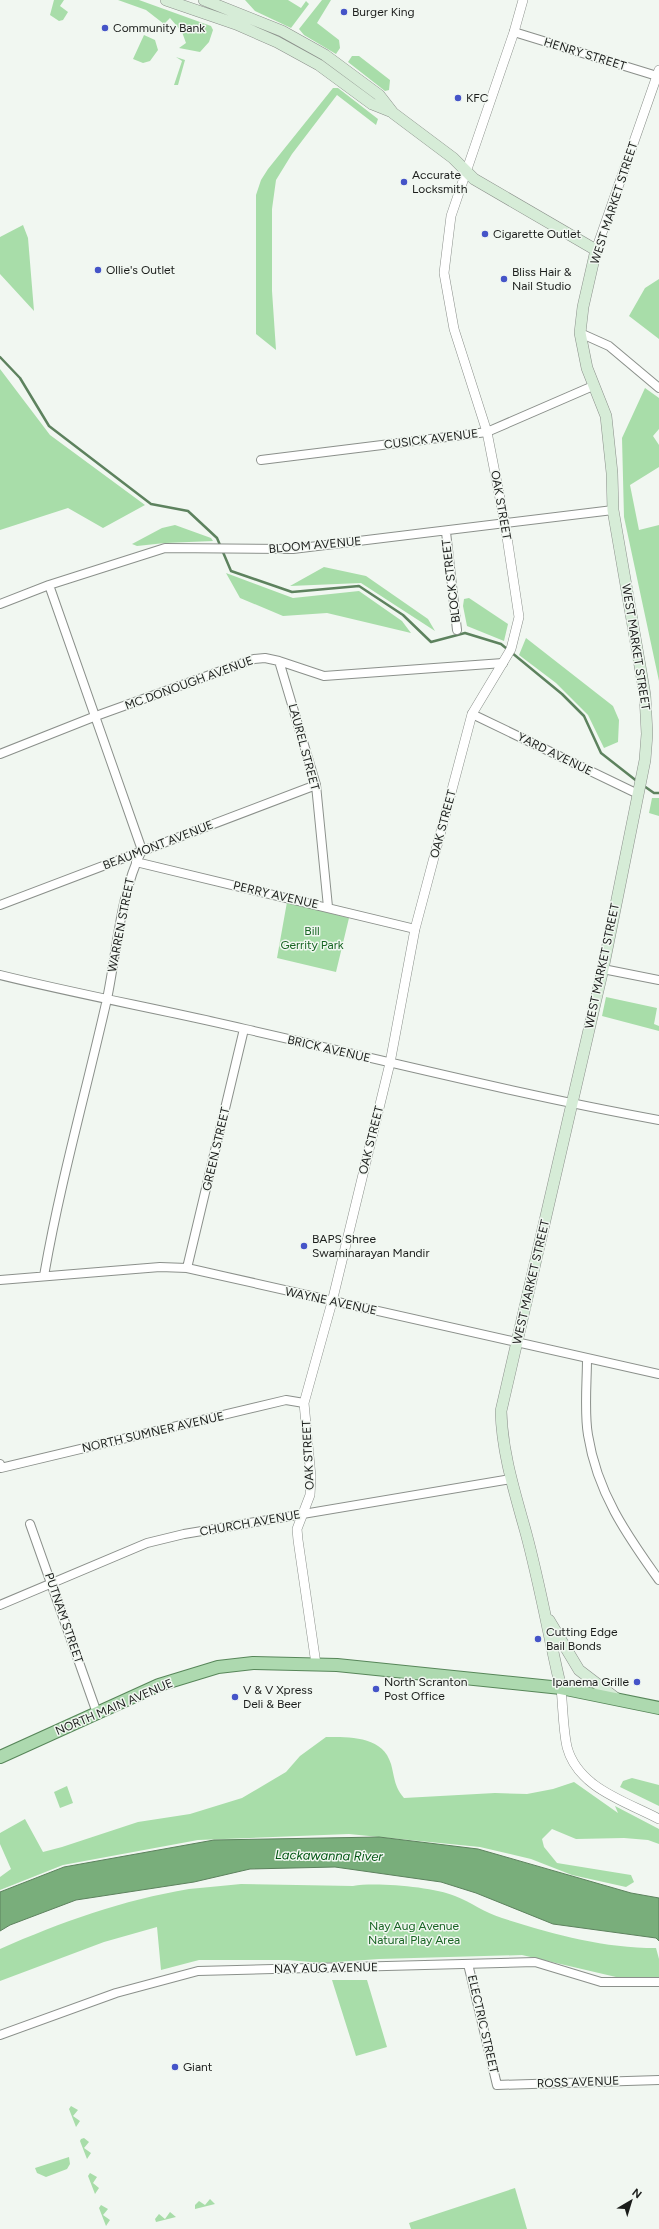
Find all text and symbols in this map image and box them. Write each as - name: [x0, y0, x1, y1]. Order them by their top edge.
- place label: Burger King: [352, 5, 415, 19]
- marker: Burger King: [339, 7, 349, 17]
- place label: Community Bank: [113, 21, 205, 35]
- marker: Community Bank: [100, 23, 110, 33]
- street label: HENRY STREET: [542, 35, 628, 73]
- place label: KFC: [466, 91, 489, 105]
- marker: KFC: [453, 93, 463, 103]
- street label: WEST MARKET STREET: [588, 140, 641, 266]
- place label: Accurate Locksmith: [412, 168, 468, 196]
- marker: Accurate Locksmith: [399, 177, 409, 187]
- place label: Cigarette Outlet: [493, 227, 582, 241]
- marker: Cigarette Outlet: [480, 229, 490, 239]
- place label: Ollie's Outlet: [106, 263, 176, 277]
- marker: Ollie's Outlet: [93, 265, 103, 275]
- place label: Bliss Hair & Nail Studio: [512, 265, 572, 293]
- marker: Bliss Hair & Nail Studio: [499, 274, 509, 284]
- street label: CUSICK AVENUE: [383, 426, 479, 452]
- street label: OAK STREET: [488, 469, 514, 541]
- street label: BLOOM AVENUE: [268, 534, 362, 556]
- street label: BLOCK STREET: [439, 538, 463, 624]
- street label: WEST MARKET STREET: [619, 583, 653, 712]
- street label: MC DONOUGH AVENUE: [123, 653, 255, 713]
- street label: LAUREL STREET: [286, 702, 322, 792]
- street label: YARD AVENUE: [515, 730, 595, 778]
- street label: OAK STREET: [427, 788, 459, 860]
- street label: BEAUMONT AVENUE: [101, 817, 215, 873]
- street label: WARREN STREET: [105, 876, 137, 973]
- street label: PERRY AVENUE: [232, 878, 320, 912]
- street label: WEST MARKET STREET: [582, 902, 622, 1030]
- park label: Bill Gerrity Park: [280, 924, 344, 952]
- street label: BRICK AVENUE: [286, 1033, 372, 1065]
- street label: OAK STREET: [356, 1104, 386, 1176]
- street label: GREEN STREET: [200, 1105, 233, 1192]
- street label: WEST MARKET STREET: [510, 1218, 552, 1346]
- place label: BAPS Shree Swaminarayan Mandir: [312, 1232, 429, 1260]
- marker: BAPS Shree Swaminarayan Mandir: [299, 1241, 309, 1251]
- street label: WAYNE AVENUE: [284, 1284, 378, 1318]
- street label: NORTH SUMNER AVENUE: [81, 1409, 225, 1455]
- street label: OAK STREET: [299, 1419, 317, 1490]
- street label: CHURCH AVENUE: [198, 1507, 302, 1539]
- street label: PUTNAM STREET: [42, 1571, 86, 1665]
- place label: Cutting Edge Bail Bonds: [546, 1625, 618, 1653]
- marker: Cutting Edge Bail Bonds: [533, 1634, 543, 1644]
- place label: North Scranton Post Office: [384, 1675, 468, 1703]
- place label: Ipanema Grille: [552, 1675, 629, 1689]
- street label: NORTH MAIN AVENUE: [53, 1676, 175, 1738]
- marker: Ipanema Grille: [632, 1677, 642, 1687]
- place label: V & V Xpress Deli & Beer: [243, 1683, 313, 1711]
- marker: North Scranton Post Office: [371, 1684, 381, 1694]
- marker: V & V Xpress Deli & Beer: [230, 1692, 240, 1702]
- water label: Lackawanna River: [275, 1847, 383, 1864]
- park label: Nay Aug Avenue Natural Play Area: [368, 1919, 460, 1947]
- street label: NAY AUG AVENUE: [274, 1960, 378, 1976]
- street label: ELECTRIC STREET: [465, 1973, 501, 2075]
- place label: Giant: [183, 2060, 213, 2074]
- marker: Giant: [170, 2062, 180, 2072]
- street label: ROSS AVENUE: [537, 2074, 619, 2090]
- north arrow: [611, 2181, 651, 2221]
- text: N: [629, 2186, 644, 2201]

